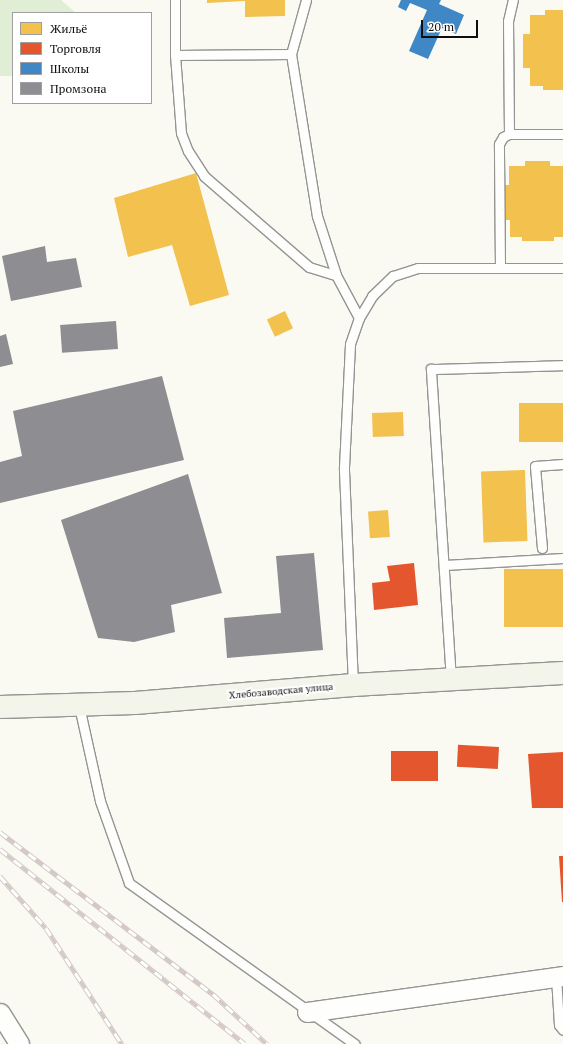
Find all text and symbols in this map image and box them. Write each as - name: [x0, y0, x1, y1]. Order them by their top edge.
- legend: [12, 12, 152, 104]
- scale bar: [423, 12, 480, 38]
- text: 20 m: [428, 19, 454, 34]
- text: Жильё: [50, 21, 87, 36]
- text: Торговля: [50, 41, 101, 56]
- text: Школы: [50, 61, 89, 76]
- text: Промзона: [50, 81, 107, 96]
- street label: Хлебозаводская улица: [228, 680, 334, 702]

